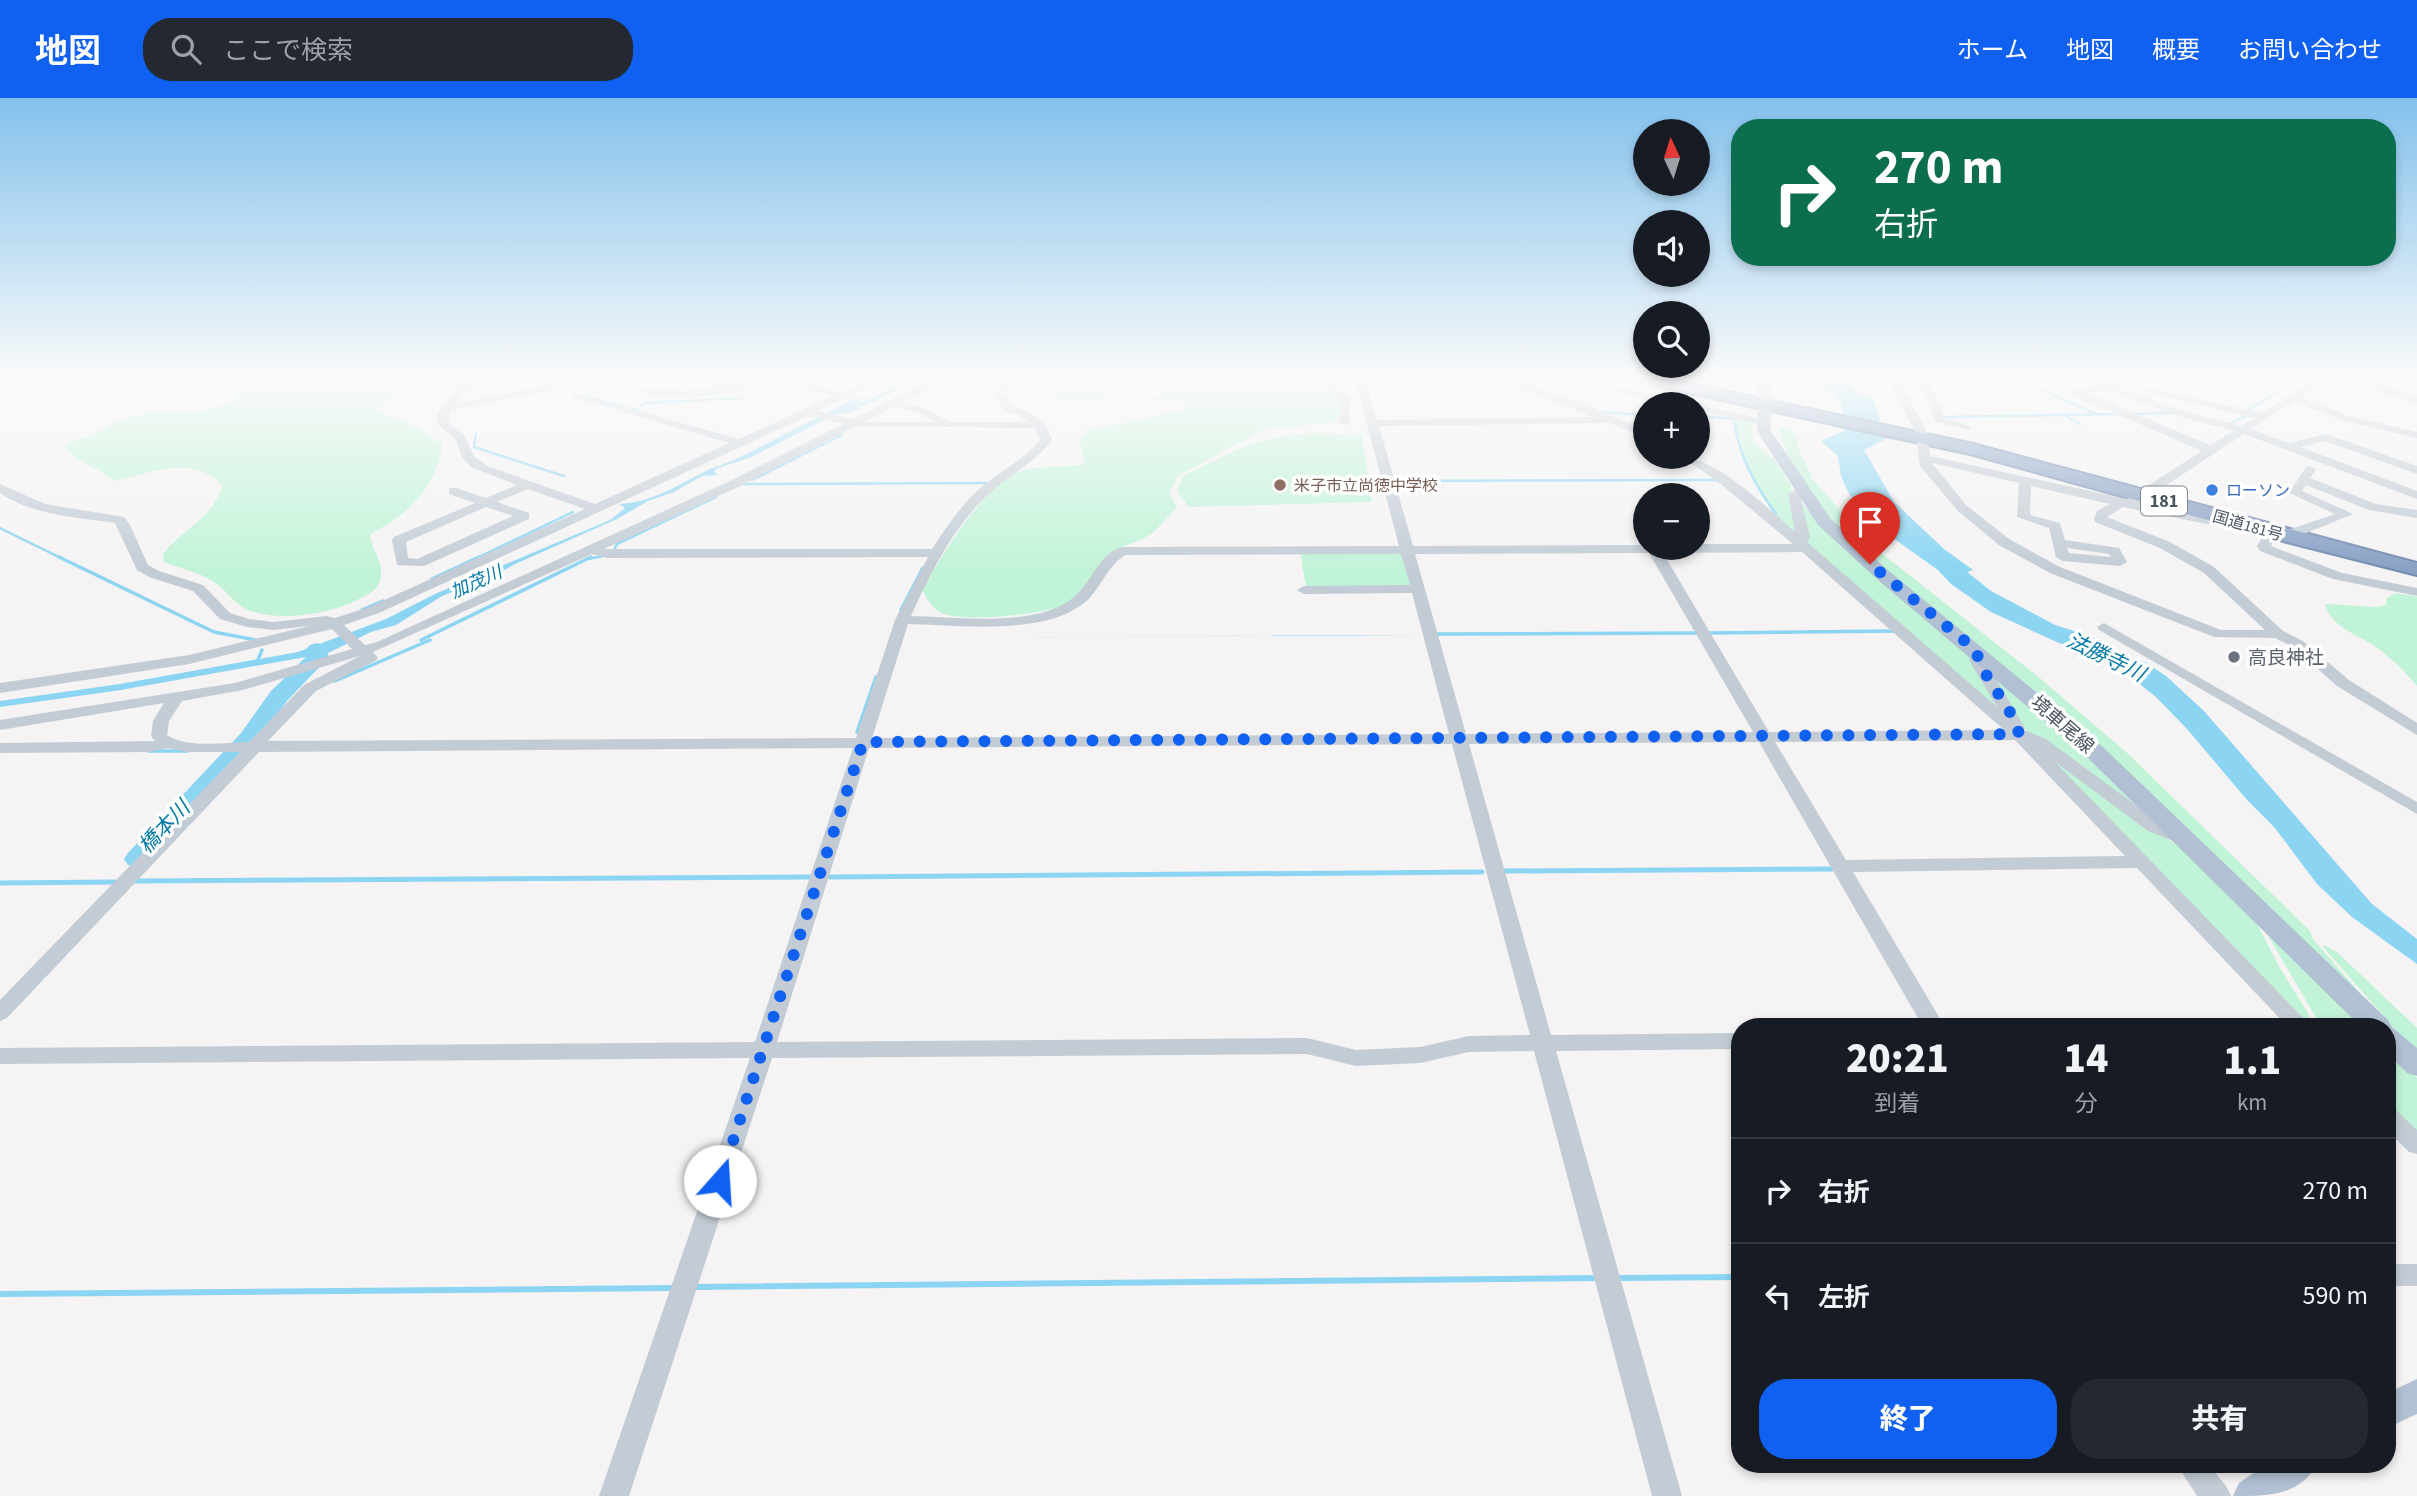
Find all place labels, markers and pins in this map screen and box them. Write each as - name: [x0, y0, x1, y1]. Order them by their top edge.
- place label: 米子市立尚徳中学校: [1294, 475, 1438, 497]
- marker: 米子市立尚徳中学校: [1272, 477, 1288, 493]
- place label: ローソン: [2226, 480, 2290, 502]
- marker: ローソン: [2204, 482, 2220, 498]
- pin: [1840, 492, 1900, 564]
- place label: 高良神社: [2248, 645, 2324, 672]
- marker: 高良神社: [2226, 649, 2242, 665]

